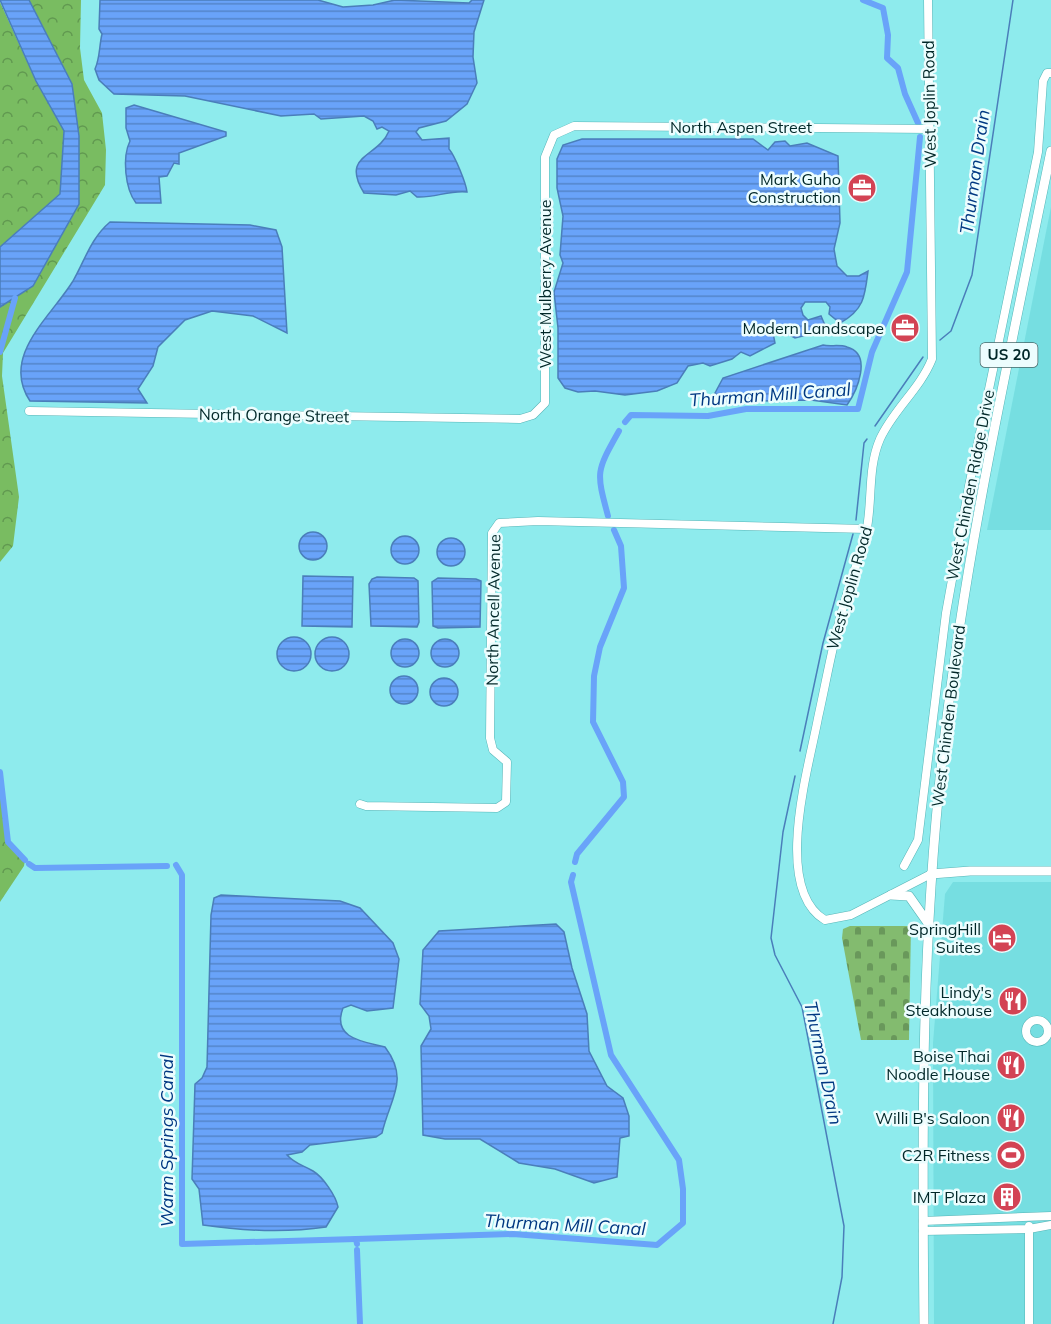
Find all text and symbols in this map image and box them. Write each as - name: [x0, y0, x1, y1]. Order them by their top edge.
- street label: West Joplin Road: [918, 40, 940, 168]
- water label: Thurman Drain: [954, 108, 995, 236]
- street label: North Aspen Street: [670, 117, 812, 137]
- place label: Mark Guho Construction: [748, 169, 841, 207]
- office icon: Mark Guho Construction: [846, 172, 878, 204]
- street label: West Mulberry Avenue: [535, 200, 555, 368]
- office icon: Modern Landscape: [889, 312, 921, 344]
- place label: Modern Landscape: [742, 318, 884, 338]
- road number: US 20: [980, 343, 1038, 367]
- water label: Thurman Mill Canal: [689, 377, 852, 412]
- street label: West Chinden Ridge Drive: [942, 388, 998, 582]
- street label: North Orange Street: [199, 404, 350, 426]
- street label: West Joplin Road: [822, 524, 876, 652]
- street label: North Ancell Avenue: [482, 534, 504, 686]
- street label: West Chinden Boulevard: [927, 624, 969, 808]
- place label: SpringHill Suites: [909, 919, 981, 957]
- hotel icon: SpringHill Suites: [986, 922, 1018, 954]
- place label: Lindy's Steakhouse: [906, 982, 992, 1020]
- restaurant icon: Lindy's Steakhouse: [997, 985, 1029, 1017]
- water label: Thurman Drain: [799, 999, 848, 1127]
- place label: Boise Thai Noodle House: [886, 1046, 990, 1084]
- restaurant icon: Boise Thai Noodle House: [995, 1049, 1027, 1081]
- water label: Warm Springs Canal: [155, 1054, 178, 1228]
- restaurant icon: Willi B's Saloon: [995, 1102, 1027, 1134]
- place label: Willi B's Saloon: [875, 1108, 990, 1128]
- sports icon: C2R Fitness: [995, 1139, 1027, 1171]
- place label: C2R Fitness: [902, 1145, 990, 1165]
- building icon: IMT Plaza: [991, 1181, 1023, 1213]
- place label: IMT Plaza: [913, 1187, 986, 1207]
- water label: Thurman Mill Canal: [484, 1209, 647, 1240]

